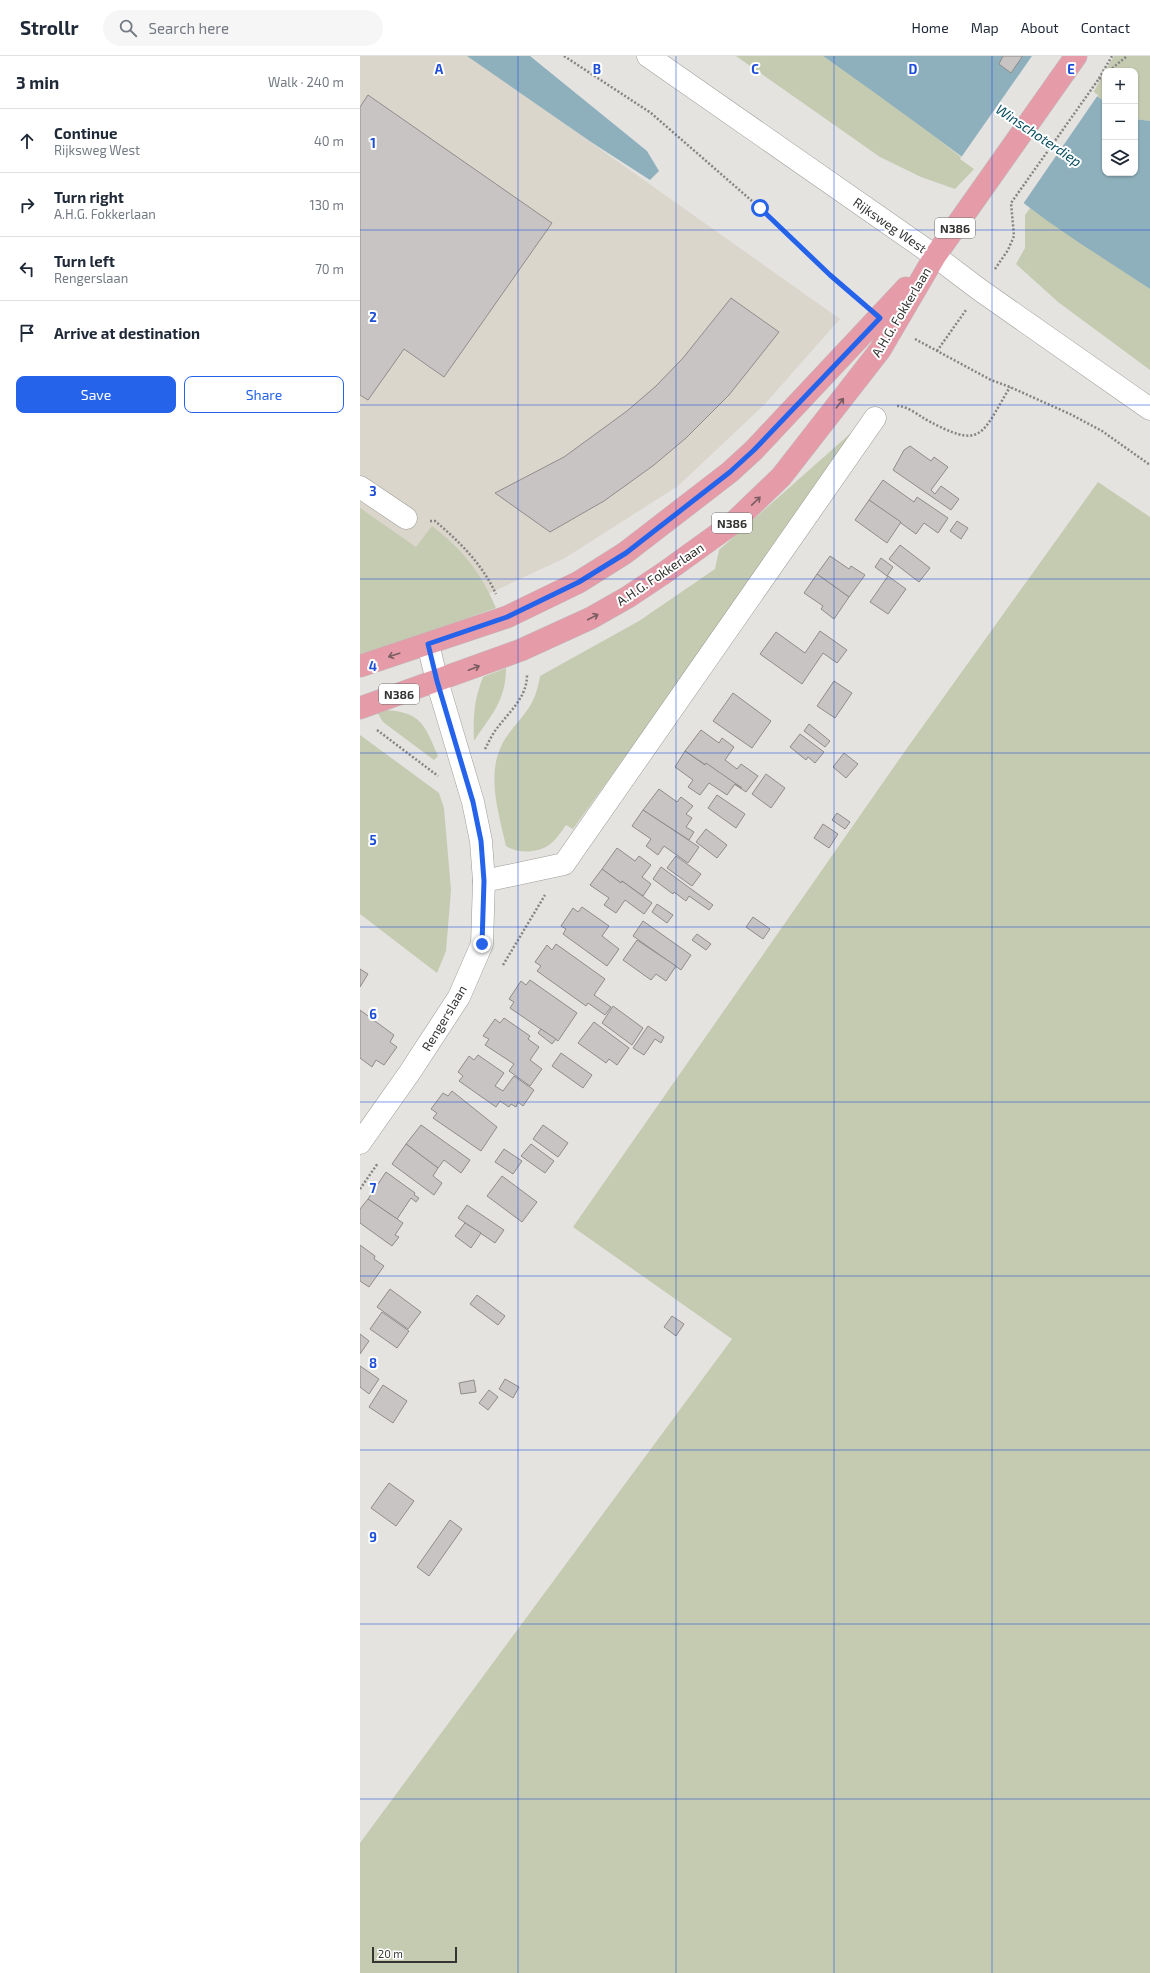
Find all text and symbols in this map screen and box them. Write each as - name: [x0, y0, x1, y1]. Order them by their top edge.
- search box: [103, 10, 383, 46]
- text: Strollr: [20, 16, 79, 39]
- icon: search: [117, 17, 139, 39]
- text: Search here: [149, 19, 229, 37]
- text: Home: [912, 19, 949, 36]
- text: Map: [971, 19, 999, 36]
- text: About: [1021, 19, 1059, 36]
- text: Contact: [1081, 19, 1130, 36]
- text: A: [435, 61, 444, 77]
- text: B: [593, 61, 601, 77]
- text: C: [751, 61, 759, 77]
- text: D: [909, 61, 918, 77]
- text: E: [1067, 61, 1075, 77]
- map controls: [1102, 68, 1138, 176]
- button: +: [1102, 68, 1138, 104]
- text: 3 min: [16, 72, 59, 92]
- text: Walk · 240 m: [268, 74, 344, 90]
- water label: Winschoterdiep: [993, 100, 1085, 170]
- button: −: [1102, 104, 1138, 140]
- text: Continue: [54, 124, 117, 142]
- icon: ahead: [16, 130, 38, 152]
- text: 40 m: [314, 133, 344, 149]
- text: 1: [370, 135, 376, 151]
- button: layers: [1102, 140, 1138, 176]
- text: Rijksweg West: [54, 142, 140, 158]
- text: Turn right: [54, 188, 124, 206]
- icon: right: [16, 194, 38, 216]
- street label: Rijksweg West: [850, 194, 930, 256]
- text: 130 m: [309, 197, 344, 213]
- route start: [751, 199, 769, 217]
- text: A.H.G. Fokkerlaan: [54, 206, 156, 222]
- road number: N386: [935, 218, 975, 238]
- text: Turn left: [54, 252, 115, 270]
- icon: left: [16, 258, 38, 280]
- text: 70 m: [315, 261, 344, 277]
- street label: A.H.G. Fokkerlaan: [868, 264, 934, 360]
- text: Rengerslaan: [54, 270, 128, 286]
- text: 2: [369, 309, 377, 325]
- icon: arrive: [16, 322, 38, 344]
- text: Arrive at destination: [54, 324, 200, 342]
- button: Save: [16, 376, 176, 413]
- button: Share: [184, 376, 344, 413]
- one-way arrow: [836, 397, 844, 408]
- text: 3: [369, 483, 377, 499]
- one-way arrow: [750, 497, 760, 506]
- road number: N386: [712, 513, 752, 533]
- street label: A.H.G. Fokkerlaan: [613, 539, 707, 609]
- one-way arrow: [587, 613, 599, 620]
- one-way arrow: [388, 652, 401, 659]
- text: 4: [369, 658, 377, 674]
- one-way arrow: [467, 663, 479, 671]
- road number: N386: [379, 684, 419, 704]
- text: 5: [369, 832, 377, 848]
- route end: [473, 935, 491, 953]
- street label: Rengerslaan: [418, 982, 470, 1054]
- text: 6: [369, 1006, 377, 1022]
- text: 7: [370, 1180, 377, 1196]
- text: 8: [369, 1355, 377, 1371]
- text: 9: [369, 1529, 377, 1545]
- scale bar: [372, 1945, 457, 1964]
- text: 20 m: [378, 1947, 403, 1960]

